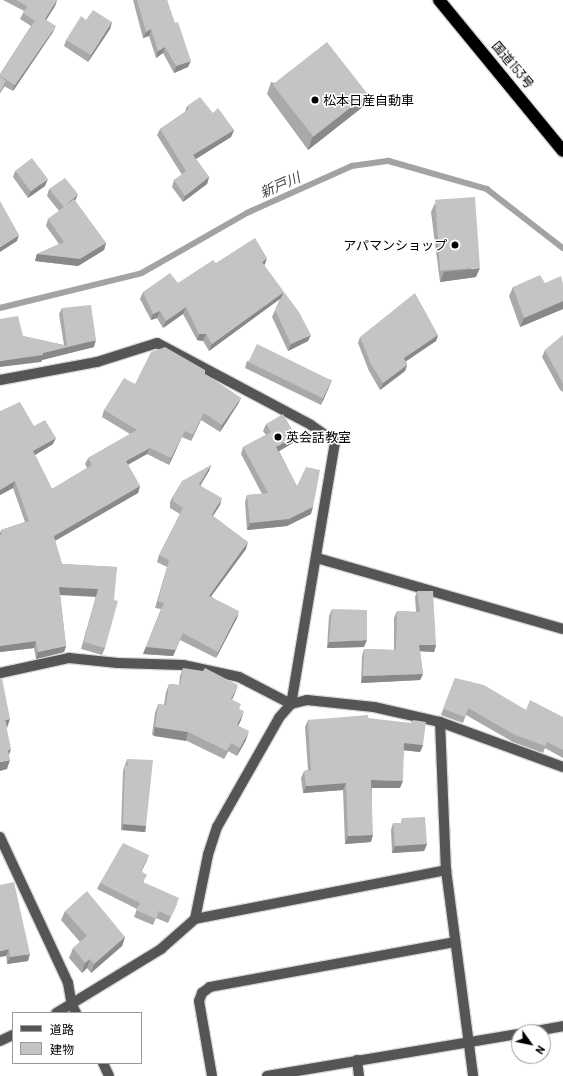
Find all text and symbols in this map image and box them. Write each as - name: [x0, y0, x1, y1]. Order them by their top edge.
- street label: 国道153号: [489, 38, 537, 92]
- place label: 松本日産自動車: [323, 92, 414, 108]
- marker: 松本日産自動車: [310, 95, 320, 105]
- water label: 新戸川: [257, 169, 303, 201]
- place label: アパマンショップ: [343, 237, 447, 253]
- marker: アパマンショップ: [450, 240, 460, 250]
- place label: 英会話教室: [286, 429, 351, 445]
- marker: 英会話教室: [273, 432, 283, 442]
- legend: [12, 1012, 142, 1064]
- text: 道路: [50, 1022, 74, 1036]
- north arrow: [511, 1024, 551, 1064]
- text: 建物: [50, 1042, 74, 1056]
- text: N: [533, 1044, 548, 1057]

